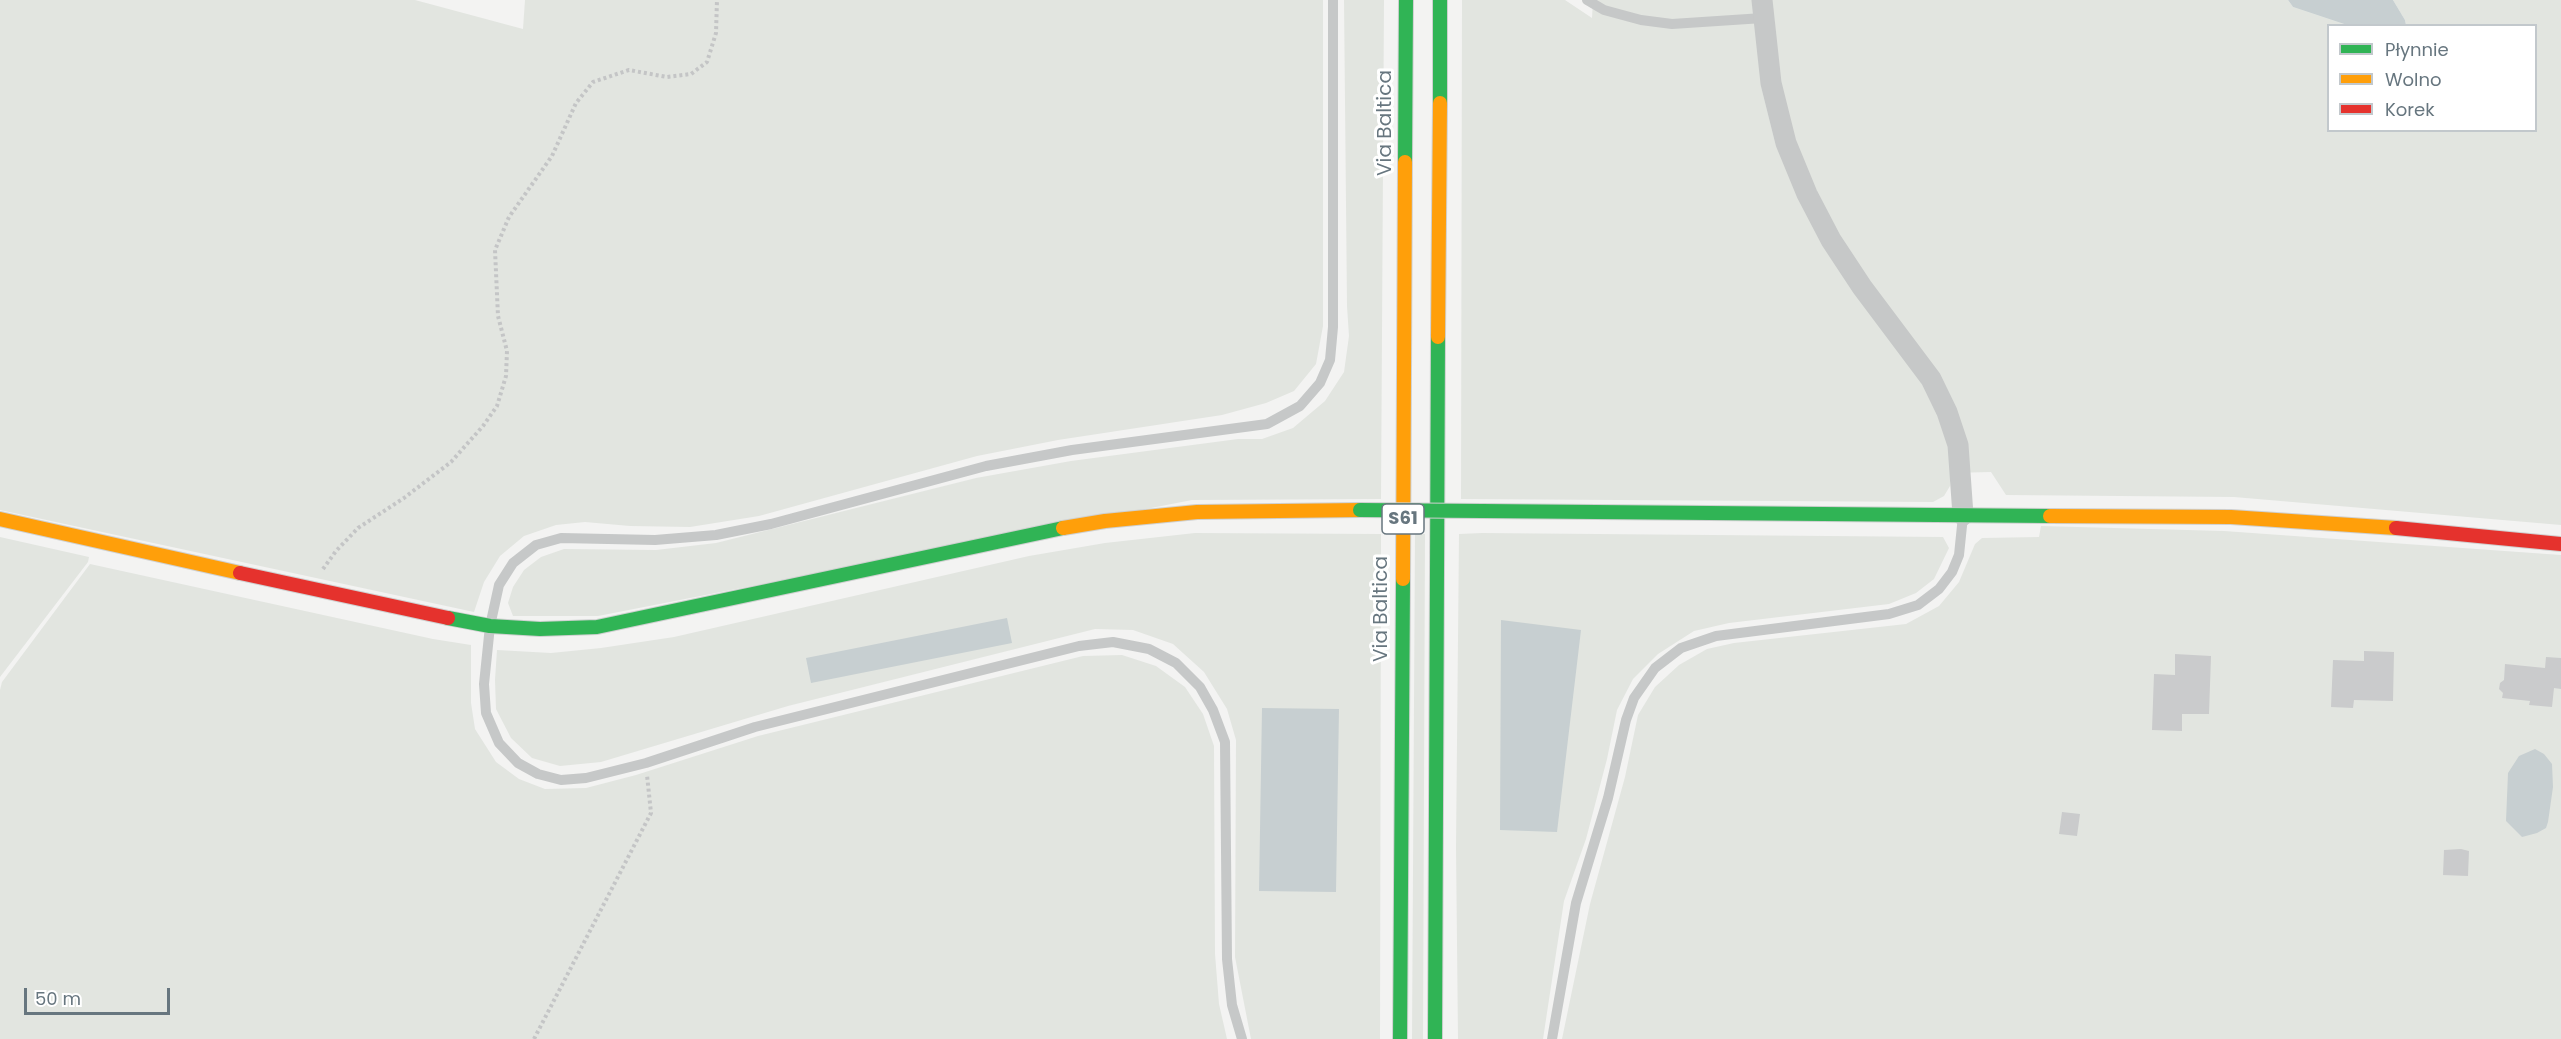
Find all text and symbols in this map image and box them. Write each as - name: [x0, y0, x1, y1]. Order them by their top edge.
- legend: [2327, 24, 2537, 132]
- text: Płynnie: [2385, 37, 2449, 62]
- text: Wolno: [2385, 67, 2442, 92]
- street label: Via Baltica: [1374, 70, 1398, 176]
- text: Korek: [2385, 97, 2434, 122]
- road number: S61: [1382, 504, 1424, 534]
- street label: Via Baltica: [1370, 556, 1394, 662]
- scale bar: [27, 976, 172, 1014]
- text: 50 m: [35, 986, 81, 1011]

